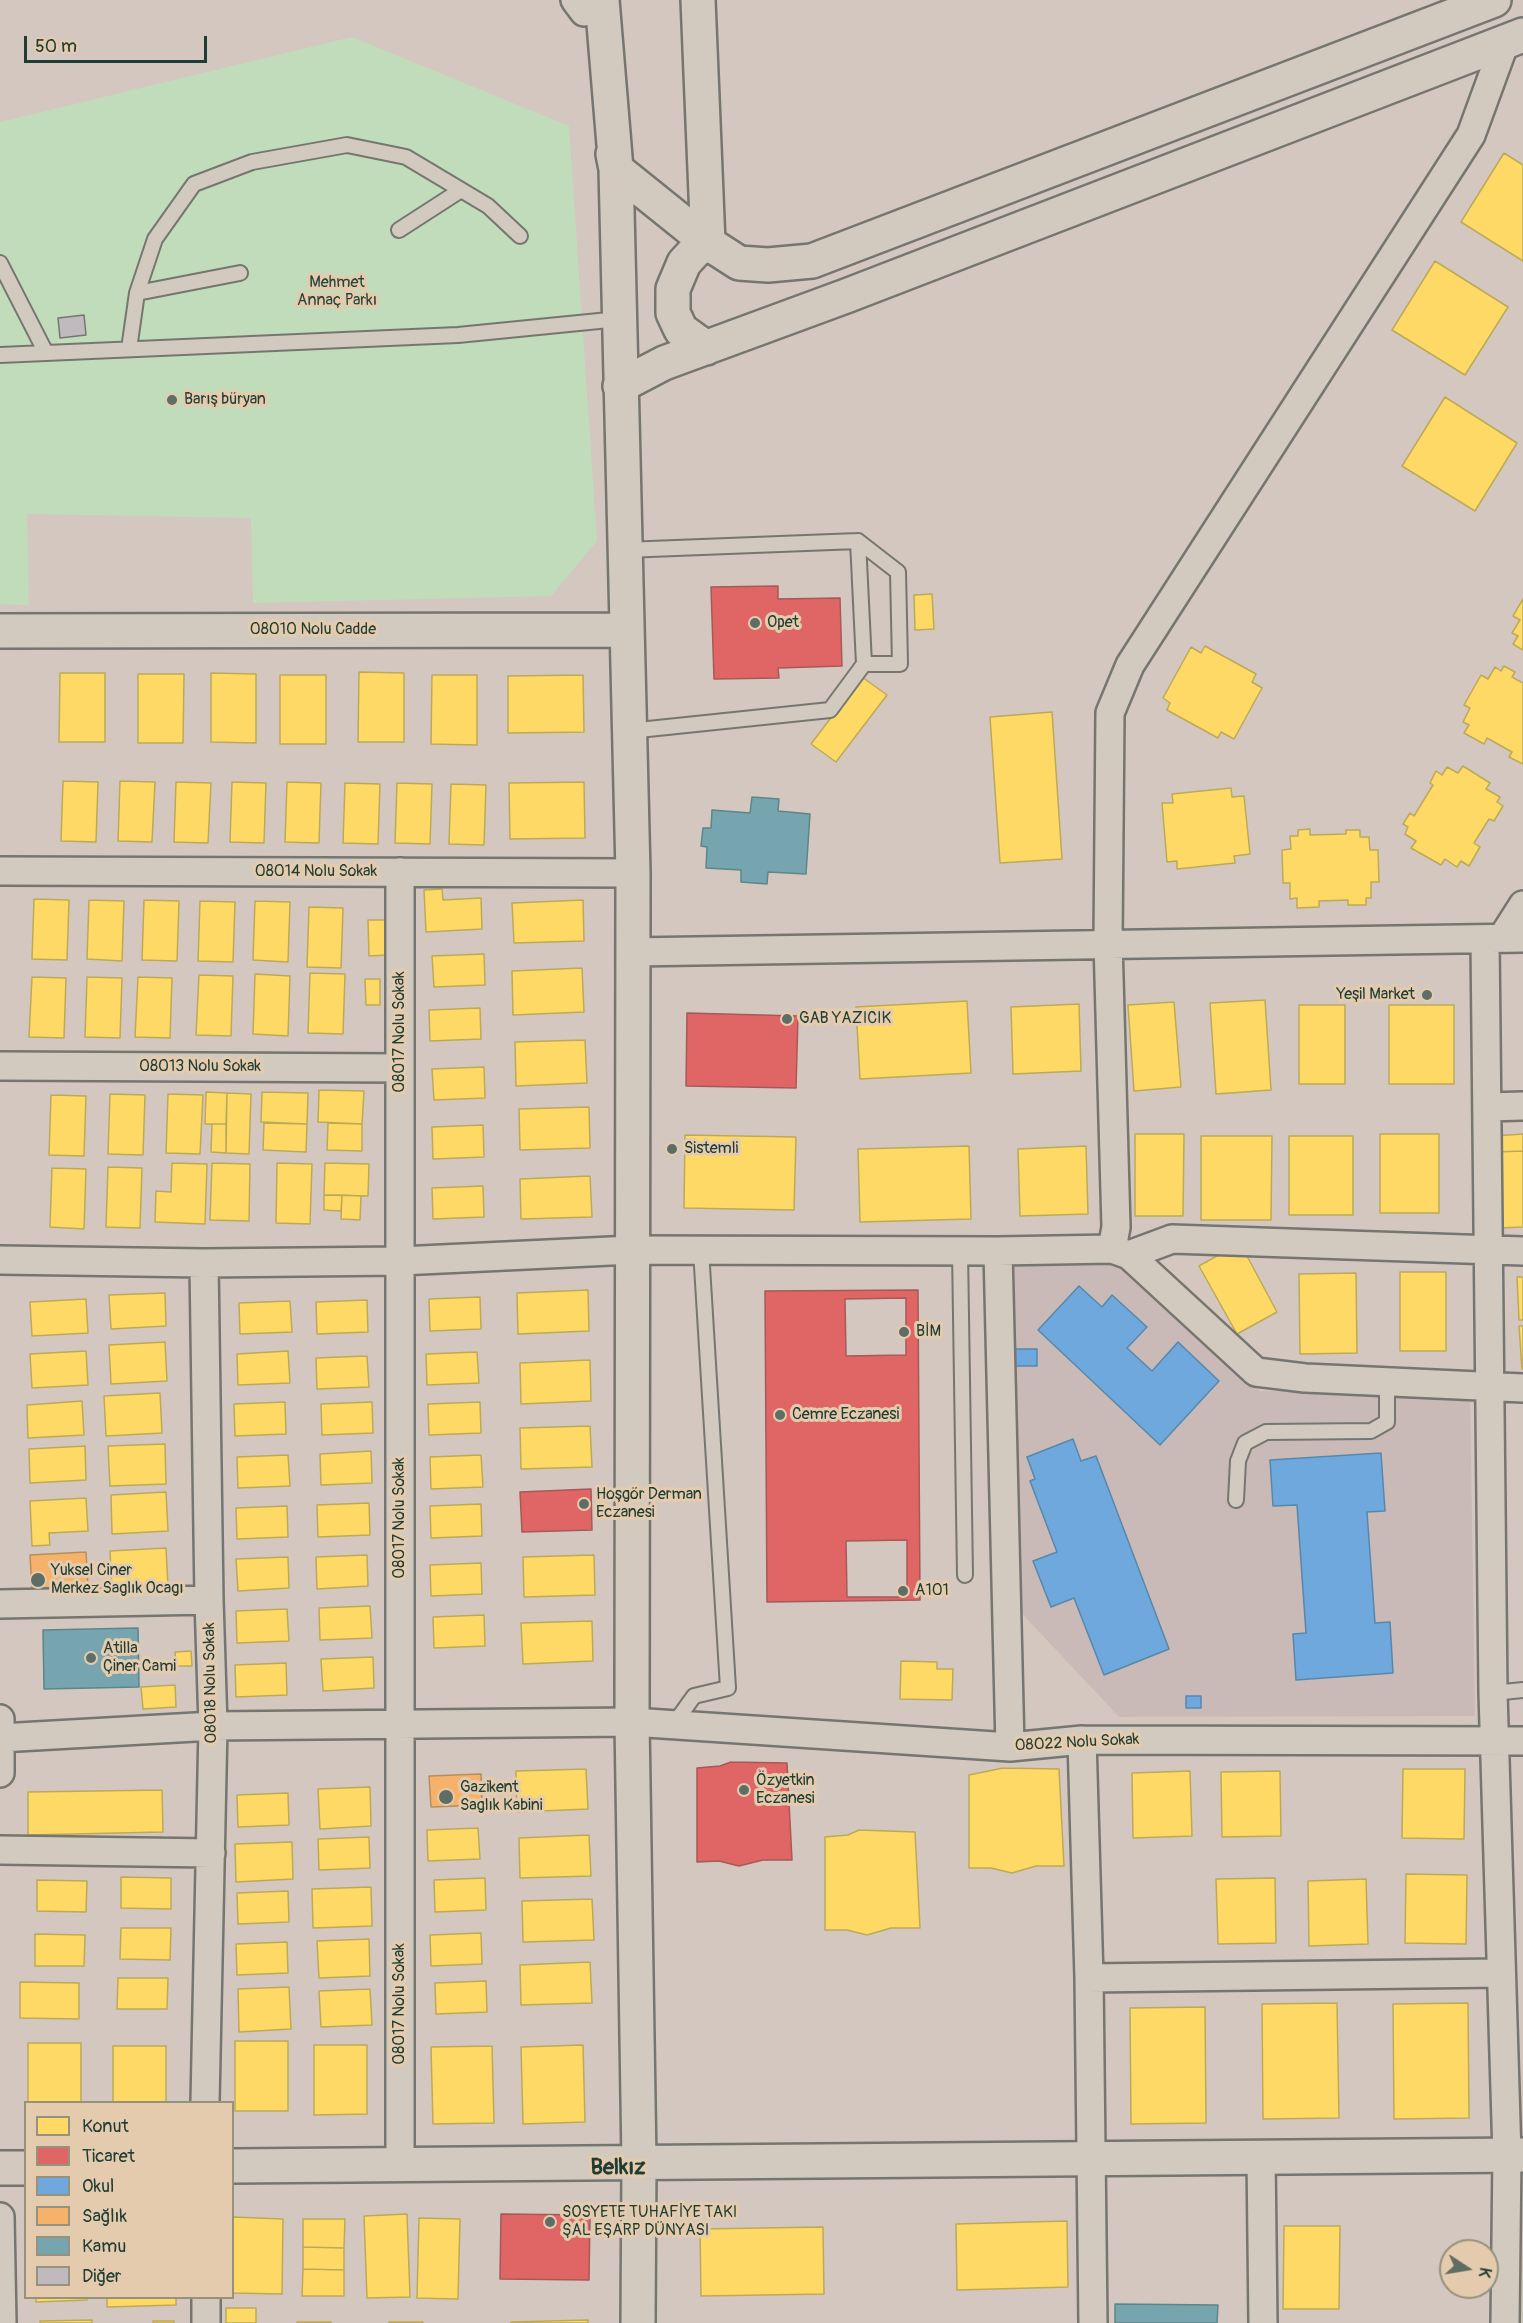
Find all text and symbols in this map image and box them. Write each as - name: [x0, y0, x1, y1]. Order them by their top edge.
- scale bar: [27, 24, 210, 62]
- text: 50 m: [35, 35, 77, 58]
- park label: Mehmet Annaç Parkı: [297, 273, 377, 311]
- place label: Barış büryan: [184, 390, 266, 410]
- marker: Barış büryan: [165, 393, 179, 407]
- place label: Opet: [767, 613, 799, 633]
- marker: Opet: [748, 616, 762, 630]
- street label: 08010 Nolu Cadde: [250, 620, 376, 640]
- street label: 08014 Nolu Sokak: [255, 862, 377, 882]
- street label: 08017 Nolu Sokak: [390, 971, 410, 1093]
- place label: Yeşil Market: [1337, 985, 1415, 1005]
- marker: Yeşil Market: [1420, 988, 1434, 1002]
- place label: GAB YAZICIK: [799, 1009, 891, 1029]
- marker: GAB YAZICIK: [780, 1012, 794, 1026]
- street label: 08013 Nolu Sokak: [139, 1057, 261, 1077]
- place label: Sistemli: [684, 1139, 738, 1159]
- marker: Sistemli: [665, 1142, 679, 1156]
- place label: BİM: [916, 1322, 941, 1342]
- marker: BİM: [897, 1325, 911, 1339]
- place label: Cemre Eczanesi: [792, 1405, 899, 1425]
- marker: Cemre Eczanesi: [773, 1408, 787, 1422]
- street label: 08017 Nolu Sokak: [390, 1457, 410, 1579]
- place label: Hoşgör Derman Eczanesi: [596, 1485, 702, 1523]
- marker: Hoşgör Derman Eczanesi: [577, 1497, 591, 1511]
- place label: Yuksel Ciner Merkez Saglık Ocagı: [51, 1561, 184, 1599]
- marker: Yuksel Ciner Merkez Saglık Ocagı: [29, 1571, 47, 1589]
- place label: A101: [915, 1581, 949, 1601]
- marker: A101: [896, 1584, 910, 1598]
- street label: 08018 Nolu Sokak: [200, 1622, 222, 1744]
- place label: Atilla Çiner Cami: [103, 1639, 176, 1677]
- marker: Atilla Çiner Cami: [84, 1651, 98, 1665]
- street label: 08022 Nolu Sokak: [1014, 1730, 1140, 1756]
- place label: Özyetkin Eczanesi: [756, 1771, 815, 1809]
- place label: Gazikent Saglık Kabini: [460, 1778, 543, 1816]
- marker: Özyetkin Eczanesi: [737, 1783, 751, 1797]
- marker: Gazikent Saglık Kabini: [437, 1788, 455, 1806]
- street label: 08017 Nolu Sokak: [390, 1943, 410, 2065]
- legend: [24, 2101, 234, 2299]
- text: Konut: [82, 2115, 129, 2138]
- text: Ticaret: [82, 2145, 135, 2168]
- district label: Belkız: [590, 2155, 646, 2181]
- text: Okul: [82, 2175, 114, 2198]
- place label: SOSYETE TUHAFİYE TAKI ŞAL EŞARP DÜNYASI: [562, 2203, 737, 2241]
- text: Sağlık: [82, 2205, 127, 2228]
- marker: SOSYETE TUHAFİYE TAKI ŞAL EŞARP DÜNYASI: [543, 2215, 557, 2229]
- text: Kamu: [82, 2235, 126, 2258]
- north arrow: [1439, 2239, 1499, 2299]
- text: Diğer: [82, 2265, 121, 2288]
- text: K: [1474, 2266, 1495, 2279]

